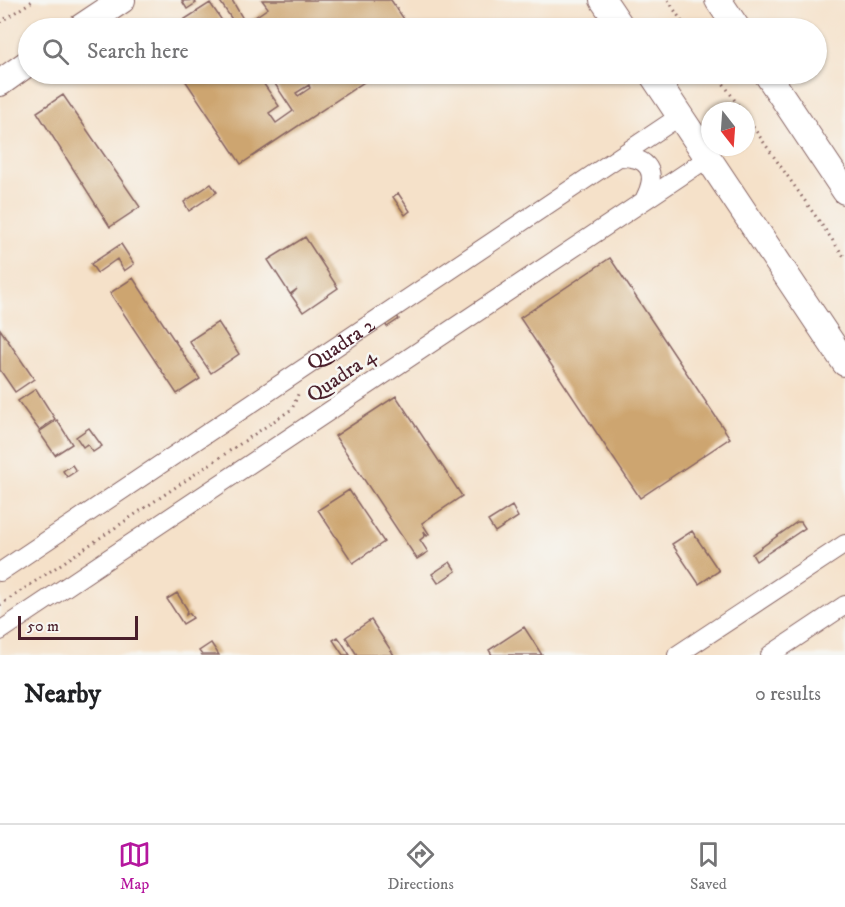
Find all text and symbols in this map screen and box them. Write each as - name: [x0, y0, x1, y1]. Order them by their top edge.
- search box: [18, 18, 827, 84]
- icon: search: [39, 35, 72, 68]
- text: Search here: [87, 38, 189, 65]
- north arrow: [701, 102, 755, 156]
- street label: Quadra 2: [302, 312, 381, 377]
- street label: Quadra 4: [302, 343, 382, 409]
- scale bar: [18, 613, 138, 640]
- text: 50 m: [27, 616, 59, 636]
- text: Nearby: [24, 678, 101, 711]
- text: 0 results: [755, 682, 821, 707]
- tab: Map: [118, 838, 151, 894]
- tab: Directions: [387, 838, 454, 894]
- tab: Saved: [690, 838, 727, 894]

